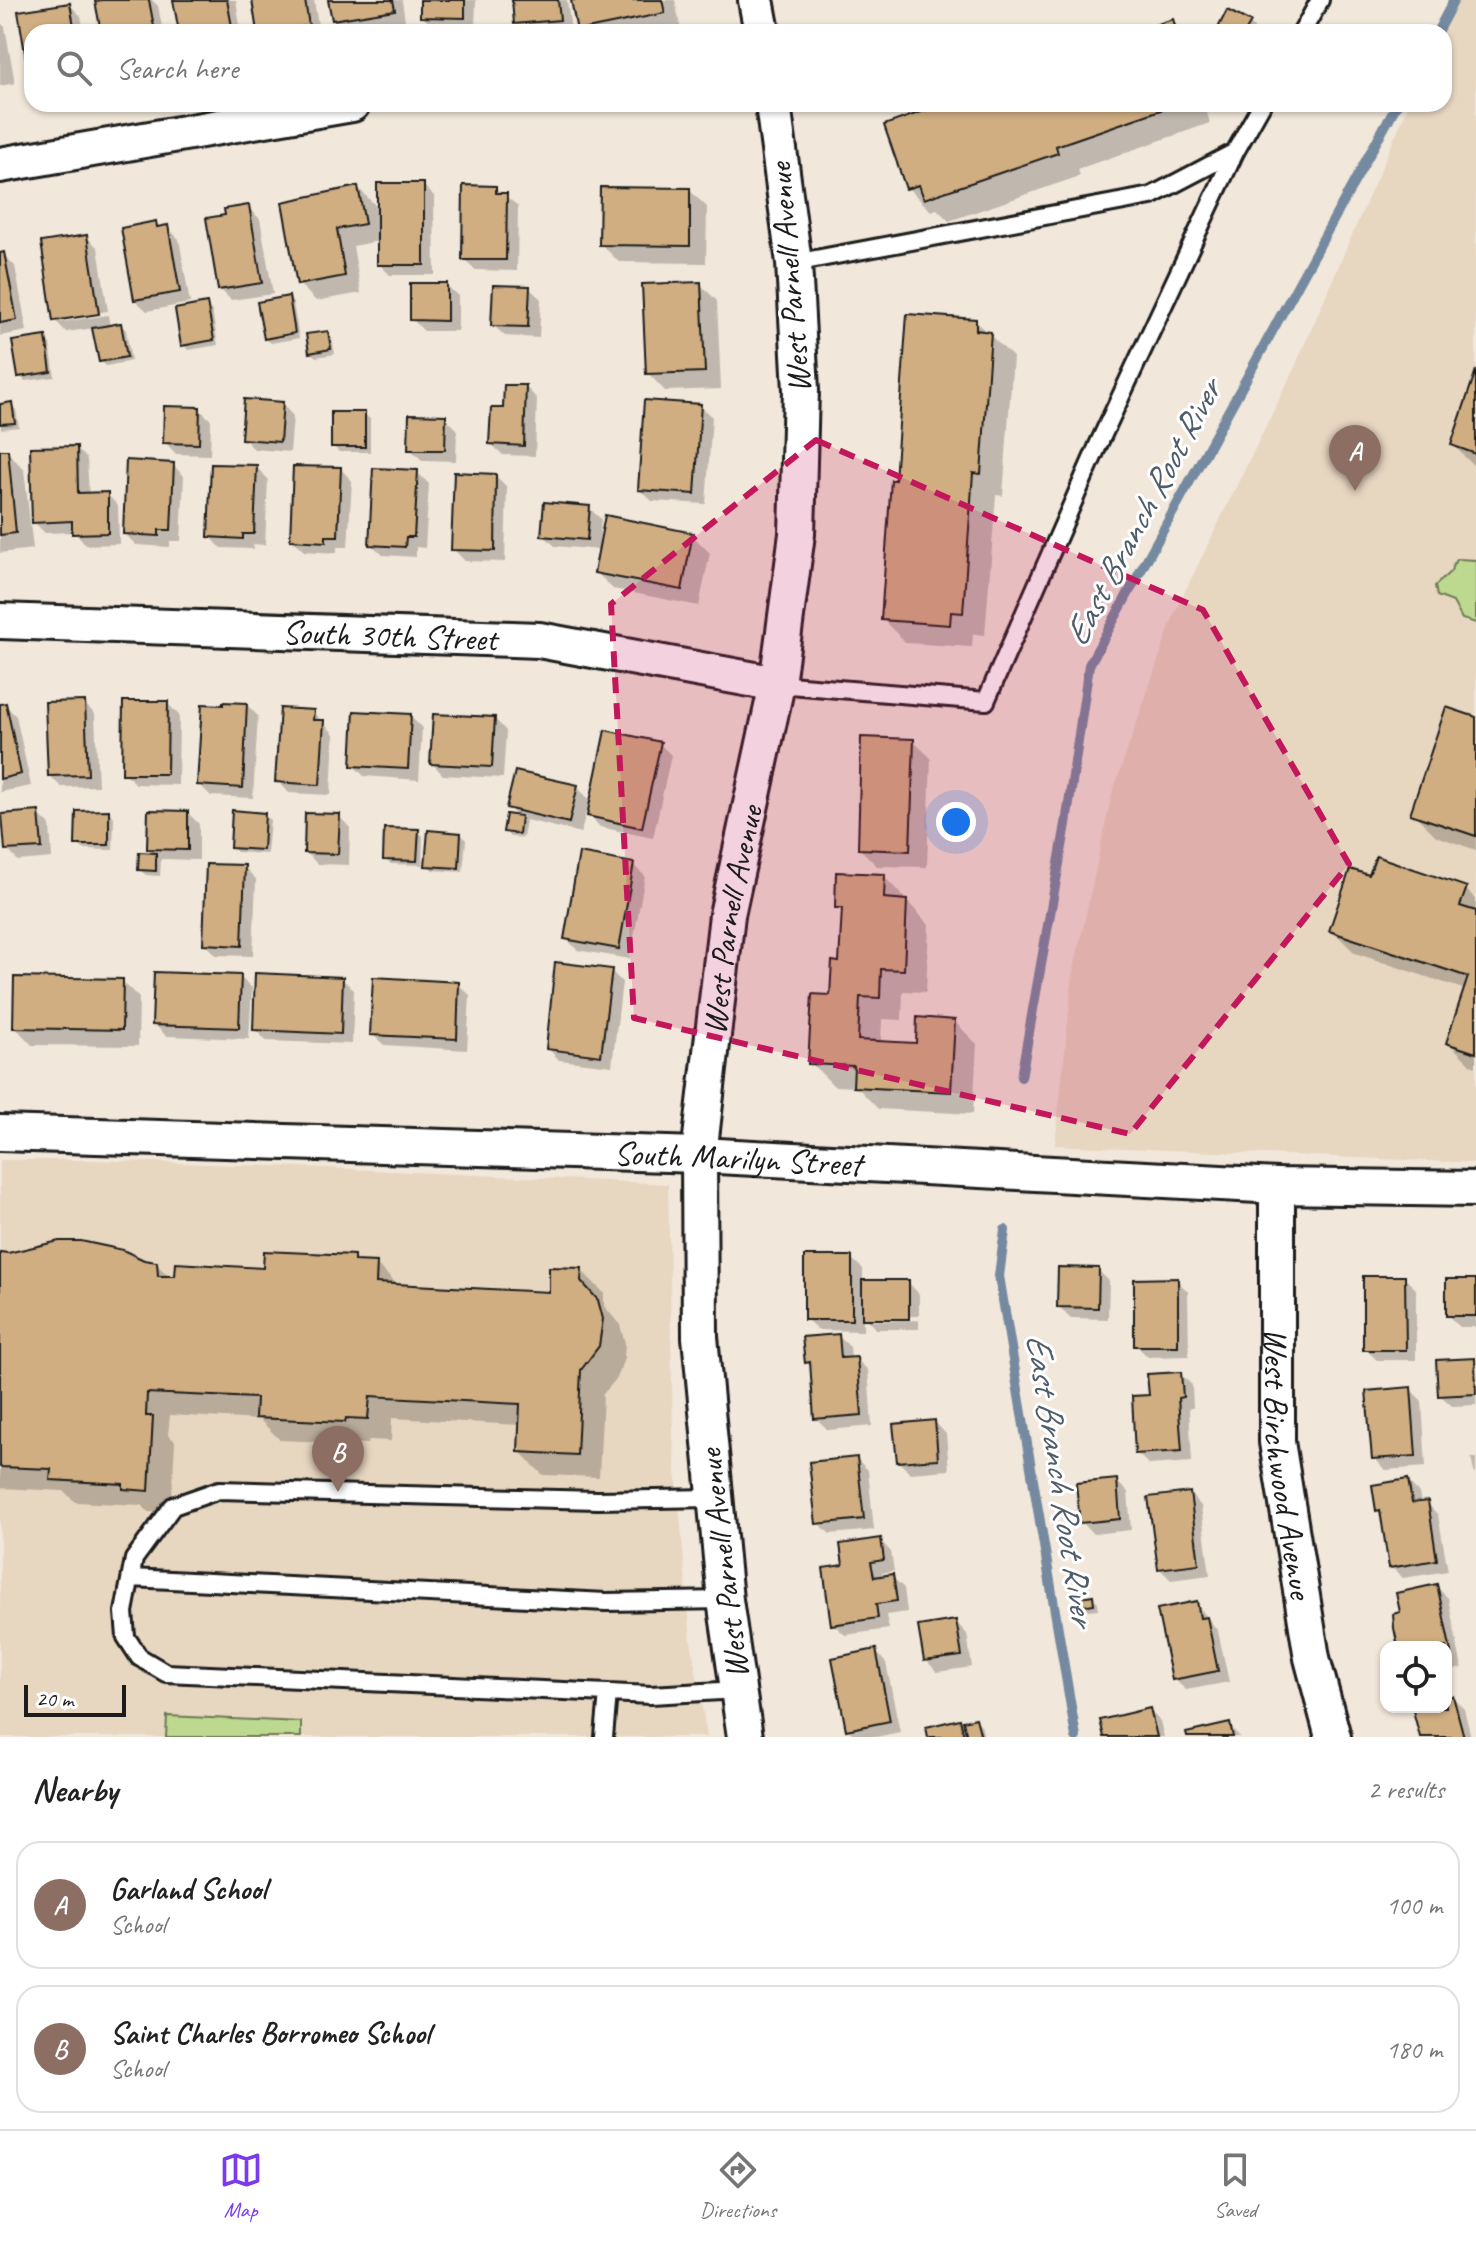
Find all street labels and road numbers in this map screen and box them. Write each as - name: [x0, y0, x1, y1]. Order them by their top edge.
- street label: West Parnell Avenue: [757, 159, 820, 395]
- street label: South 30th Street: [282, 609, 502, 660]
- street label: West Parnell Avenue: [692, 800, 772, 1037]
- street label: South Marilyn Street: [613, 1131, 867, 1185]
- street label: West Birchwood Avenue: [1256, 1328, 1324, 1604]
- street label: West Parnell Avenue: [687, 1445, 758, 1681]

